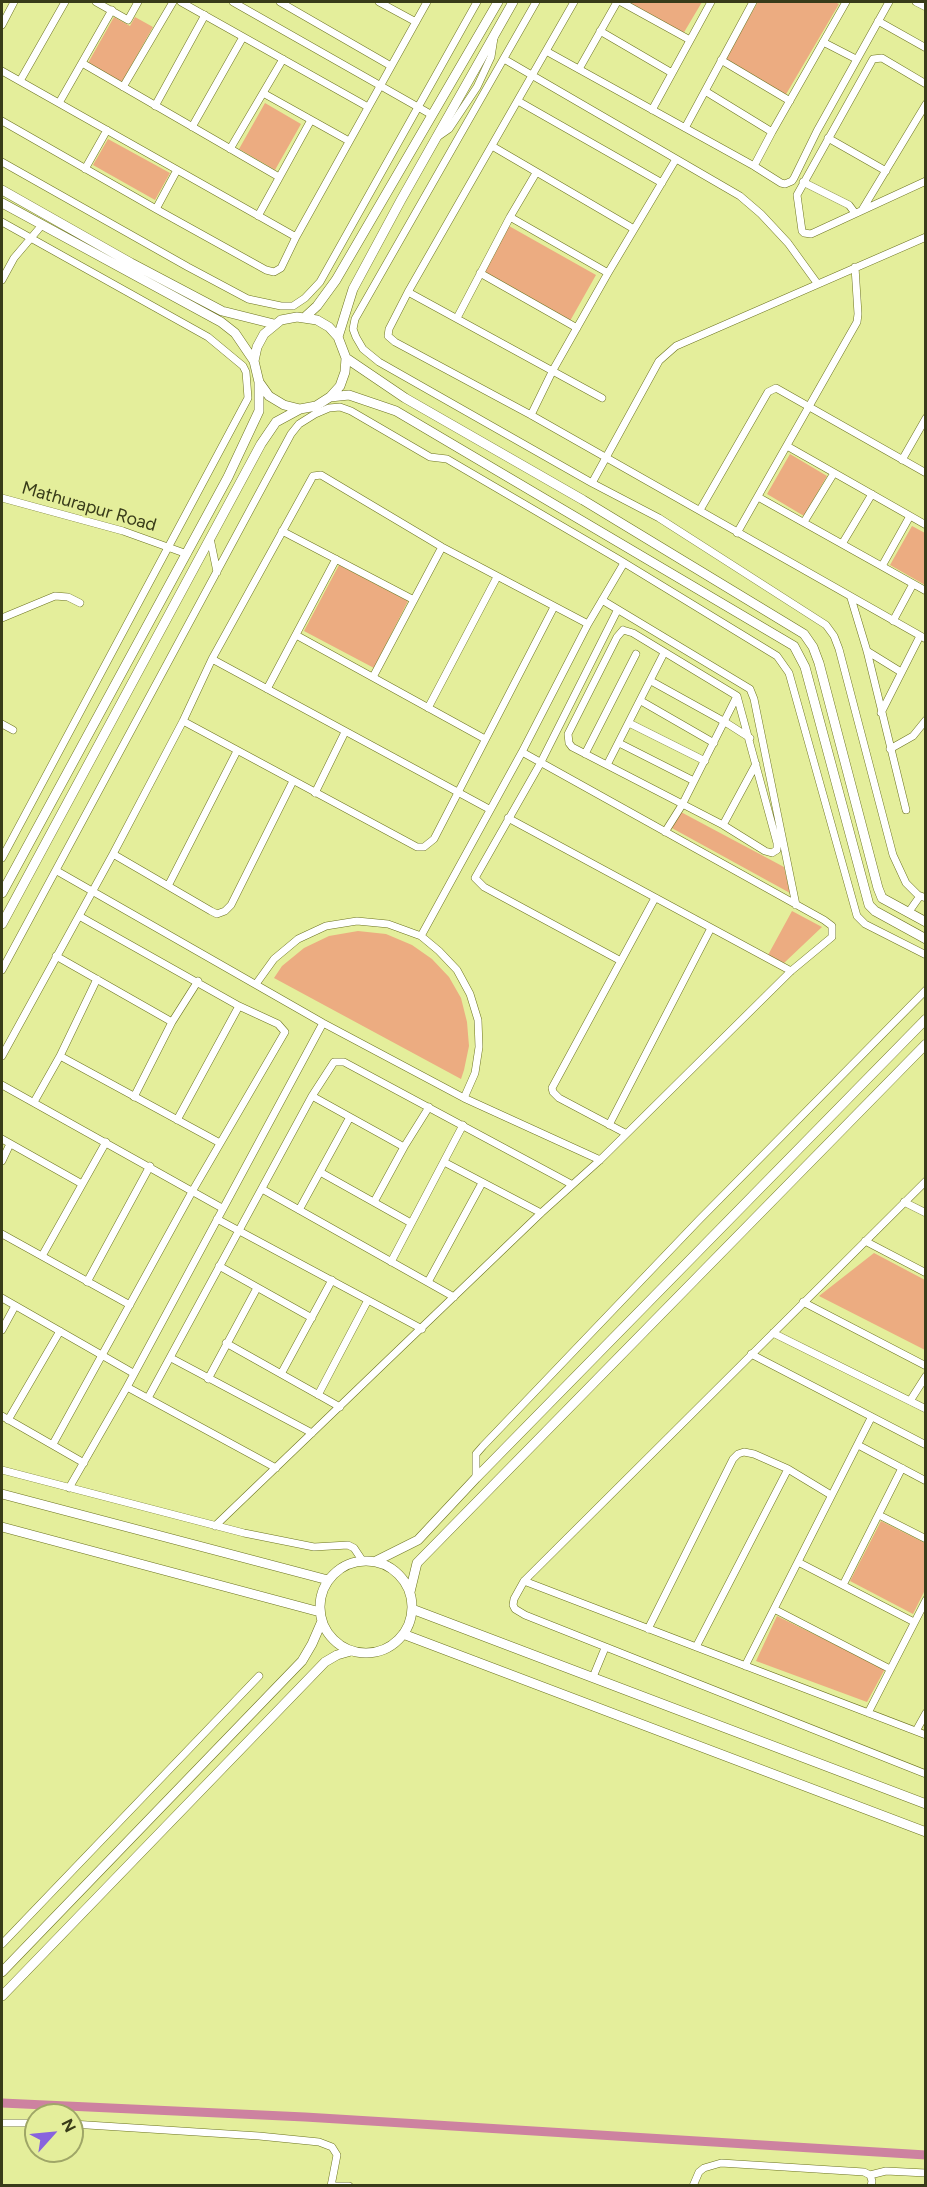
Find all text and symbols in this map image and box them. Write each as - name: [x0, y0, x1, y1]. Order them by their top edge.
- street label: Mathurapur Road: [19, 477, 159, 537]
- north arrow: [24, 2103, 84, 2163]
- text: N: [57, 2116, 80, 2135]

